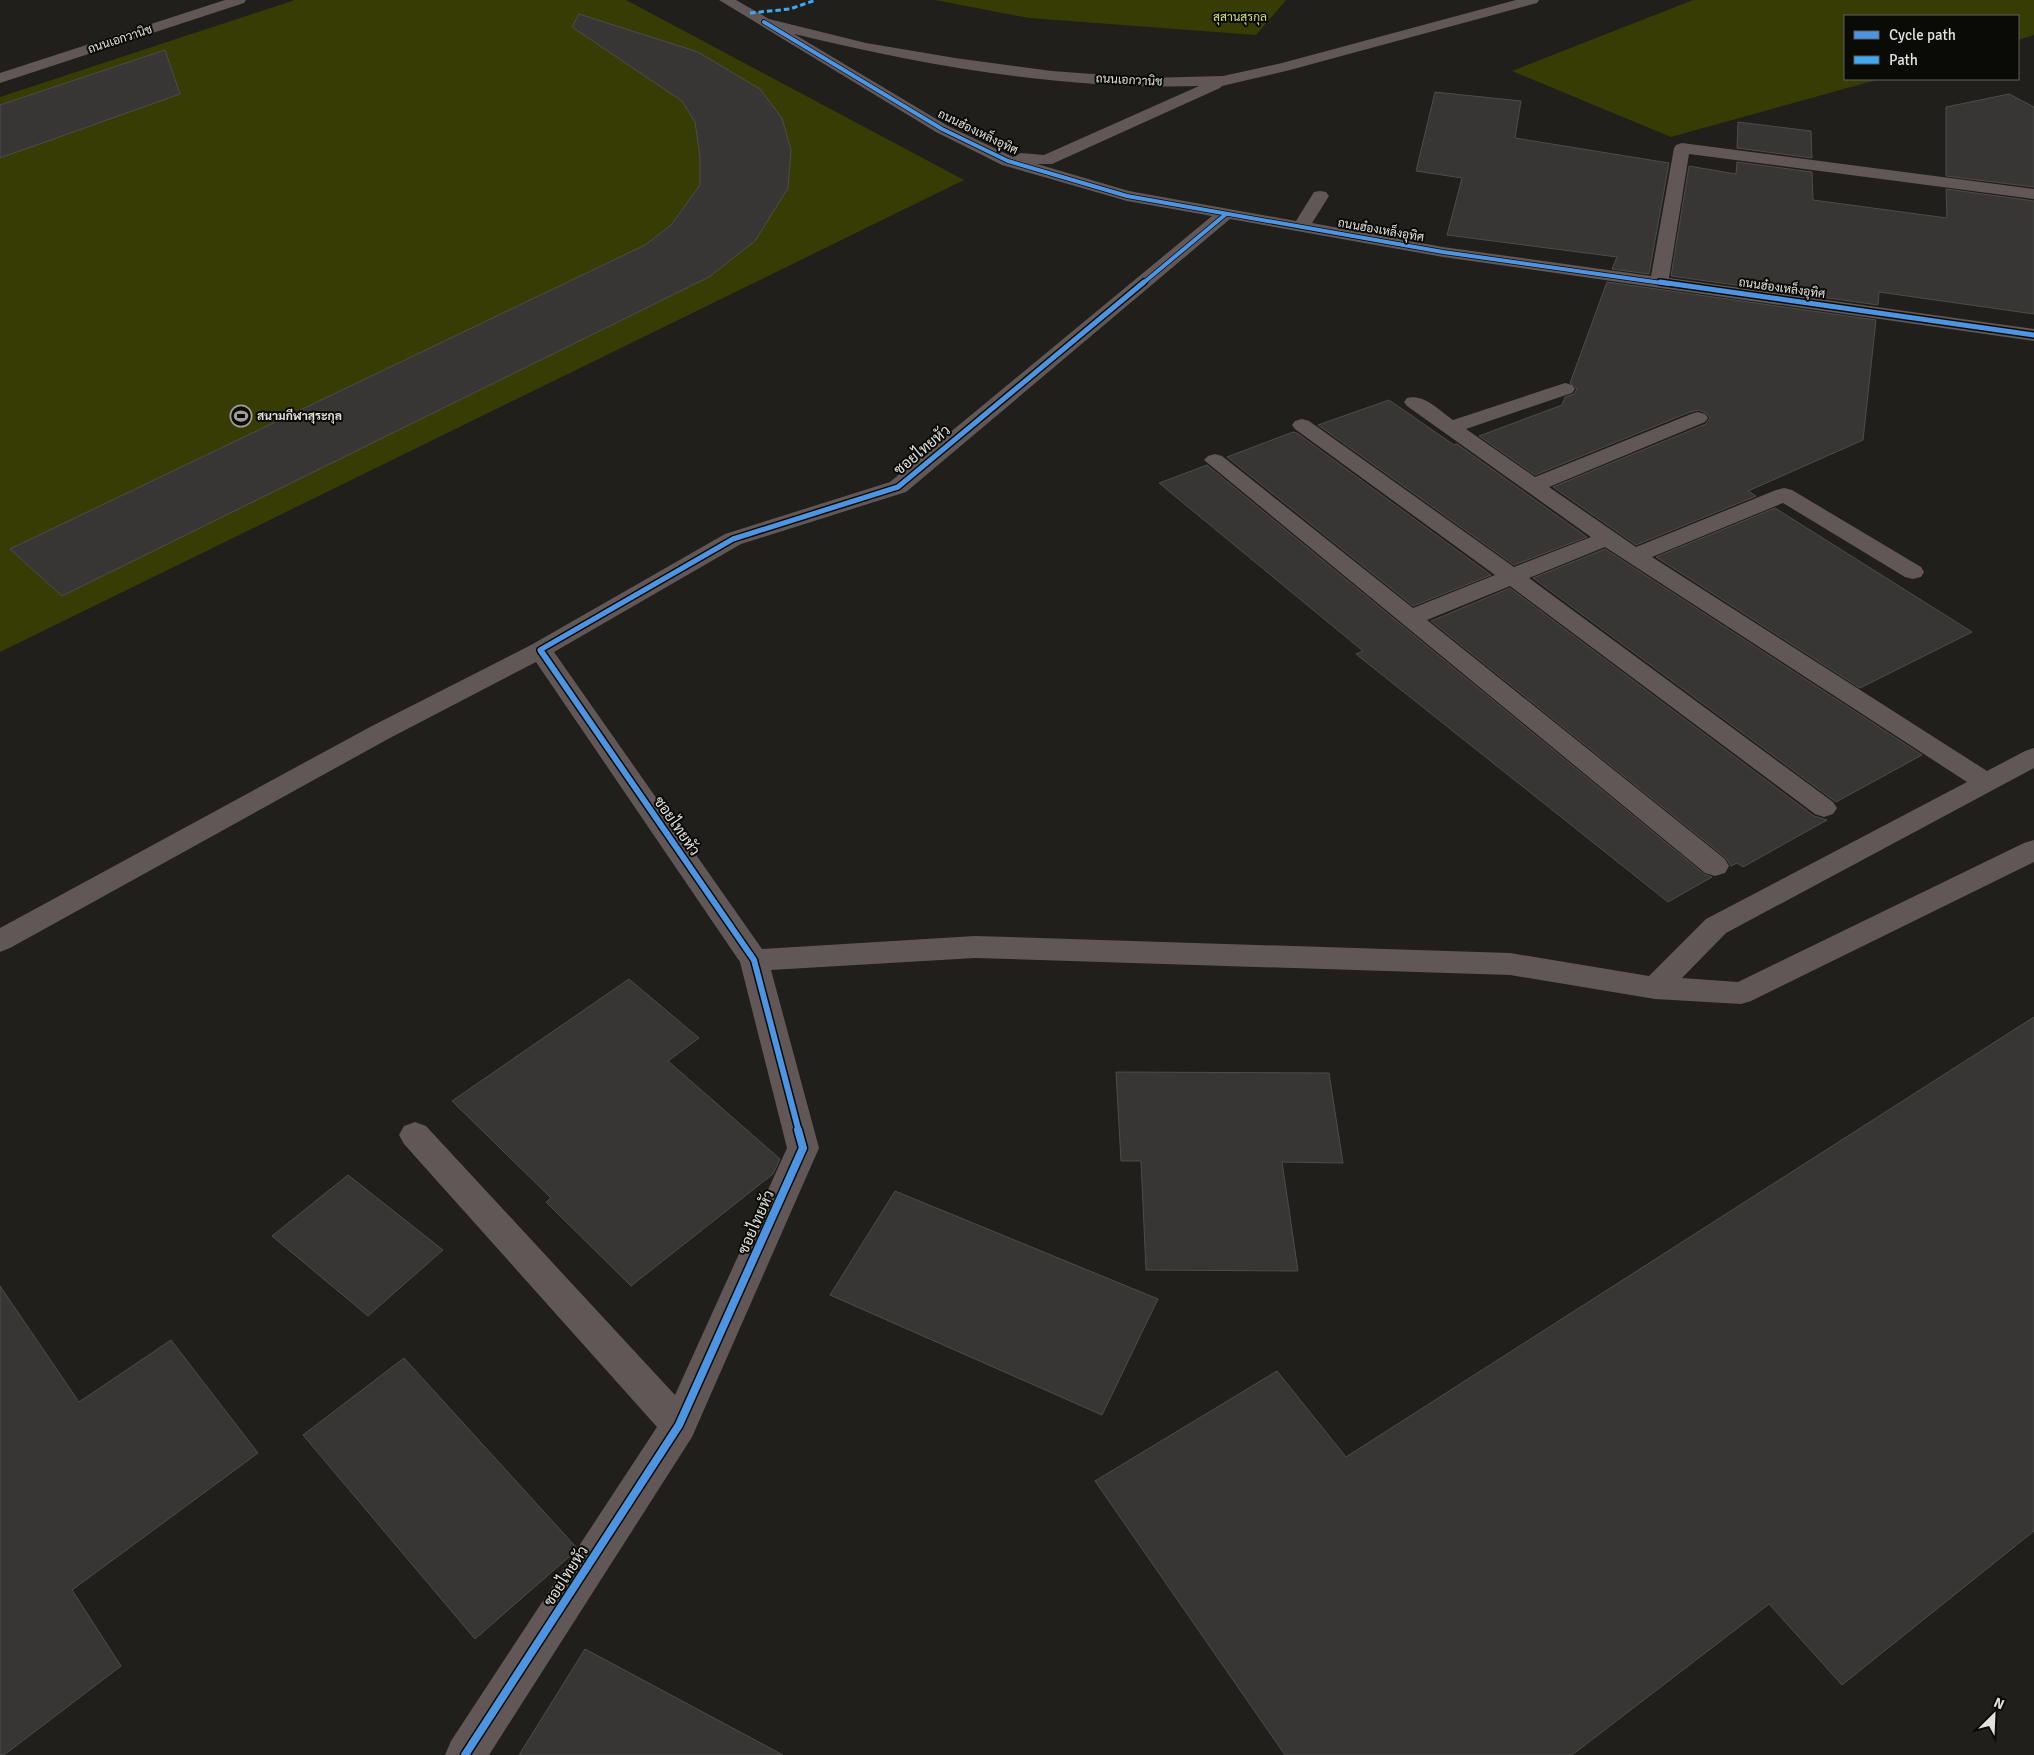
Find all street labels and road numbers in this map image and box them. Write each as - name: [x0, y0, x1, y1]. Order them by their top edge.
- street label: ถนนเอกวานิช: [86, 22, 154, 57]
- street label: ถนนเอกวานิช: [1095, 71, 1163, 90]
- street label: ถนนฮ๋องเหล็งอุทิศ: [935, 105, 1021, 159]
- street label: ถนนฮ๋องเหล็งอุทิศ: [1336, 214, 1426, 246]
- street label: ถนนฮ๋องเหล็งอุทิศ: [1737, 273, 1827, 303]
- street label: ซอยไทยหัว: [889, 420, 954, 479]
- street label: ซอยไทยหัว: [650, 792, 705, 859]
- street label: ซอยไทยหัว: [733, 1187, 778, 1257]
- street label: ซอยไทยหัว: [539, 1542, 592, 1609]

